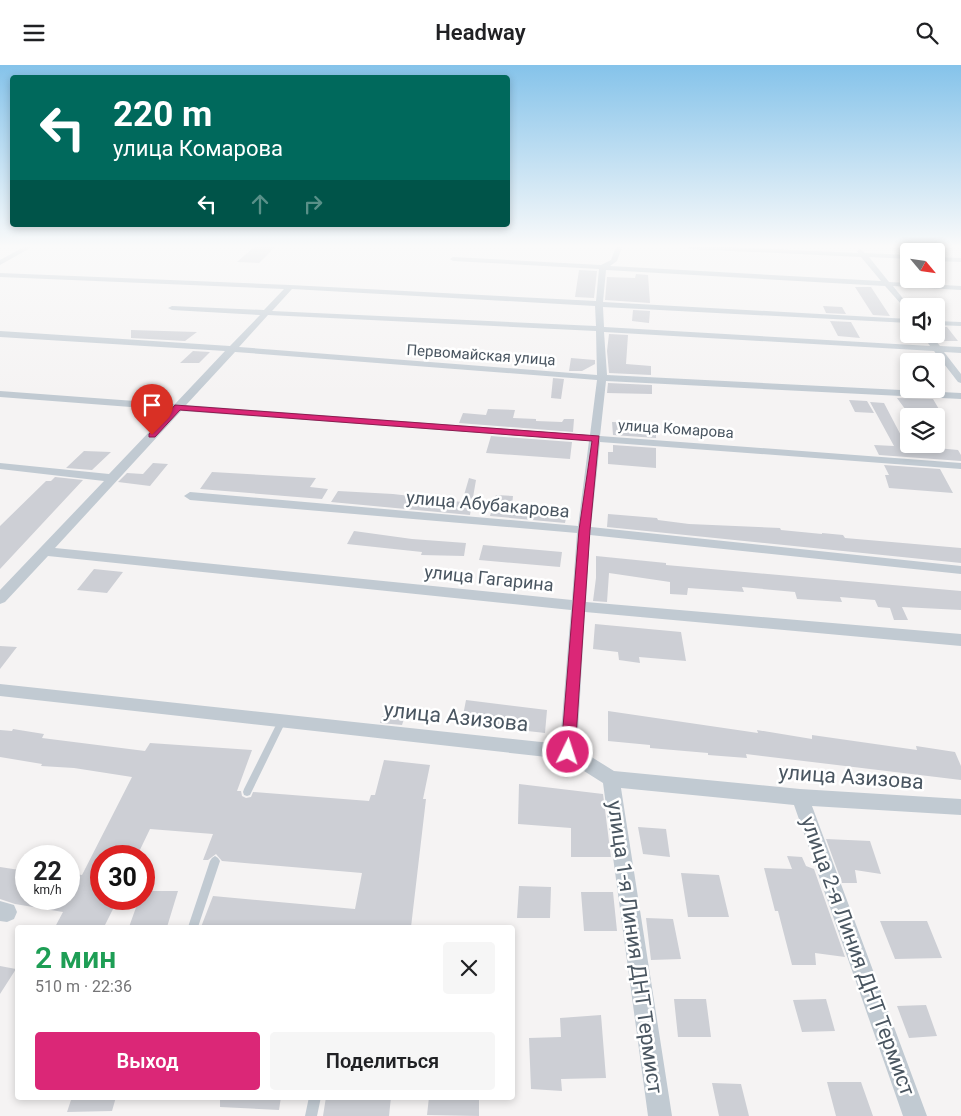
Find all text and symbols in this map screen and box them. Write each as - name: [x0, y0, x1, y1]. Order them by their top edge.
- icon: menu: [20, 19, 48, 47]
- icon: search: [913, 19, 941, 47]
- text: Headway: [435, 20, 526, 45]
- text: 220 m: [113, 94, 212, 135]
- icon: left: [30, 95, 95, 160]
- text: улица Комарова: [113, 136, 283, 161]
- icon: left: [193, 190, 221, 218]
- icon: ahead: [246, 190, 274, 218]
- icon: right: [299, 190, 327, 218]
- north arrow: [900, 243, 945, 287]
- map controls: [900, 243, 945, 453]
- button: sound: [900, 298, 945, 343]
- street label: Первомайская улица: [406, 341, 556, 369]
- button: search: [900, 353, 945, 398]
- pin: [131, 384, 173, 435]
- icon: arrive: [138, 391, 166, 419]
- button: layers: [900, 408, 945, 453]
- street label: улица Комарова: [618, 416, 734, 442]
- street label: улица Абубакарова: [405, 486, 571, 522]
- street label: улица Гагарина: [423, 561, 555, 595]
- street label: улица Азизова: [382, 697, 530, 737]
- position arrow: [541, 725, 593, 777]
- street label: улица Азизова: [778, 760, 924, 794]
- street label: улица 1-я Линия ДНТ Термист: [603, 799, 667, 1095]
- street label: улица 2-я Линия ДНТ Термист: [796, 813, 920, 1099]
- speed limit sign: 30: [90, 845, 155, 910]
- text: 22: [33, 857, 62, 886]
- text: km/h: [33, 883, 62, 897]
- text: 2 мин: [35, 940, 116, 975]
- button: close: [443, 942, 495, 994]
- text: 510 m · 22:36: [35, 977, 132, 996]
- button: Выход: [35, 1032, 260, 1090]
- button: Поделиться: [270, 1032, 495, 1090]

